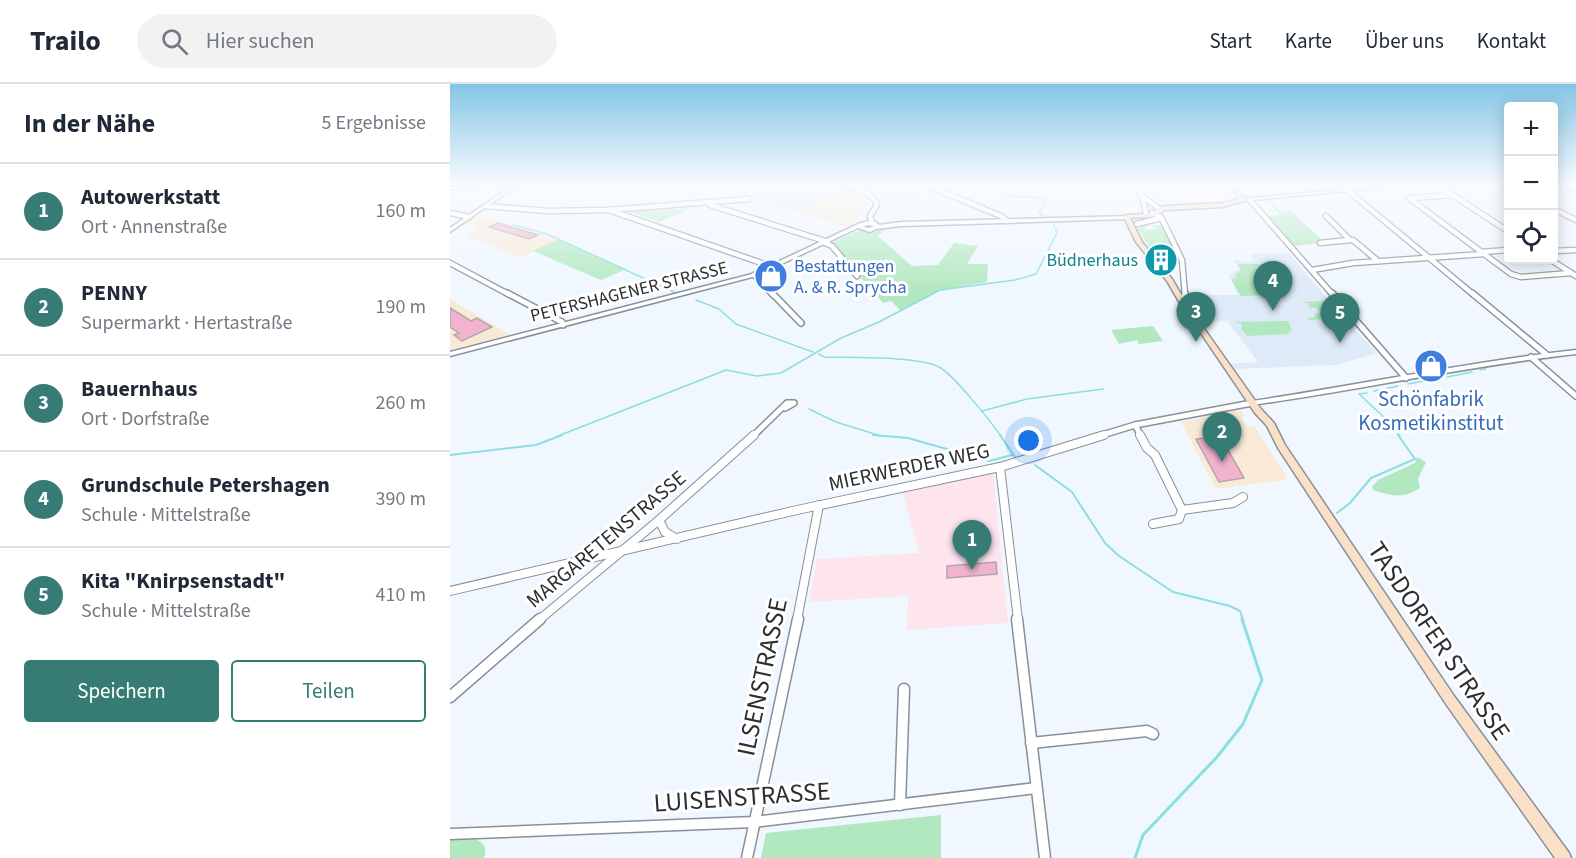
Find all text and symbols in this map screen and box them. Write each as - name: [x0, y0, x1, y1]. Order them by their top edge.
- search box: [137, 14, 557, 68]
- text: Trailo: [30, 21, 101, 61]
- icon: search: [158, 25, 191, 58]
- text: Hier suchen: [206, 25, 315, 57]
- text: Start: [1209, 26, 1252, 56]
- text: Karte: [1285, 26, 1332, 56]
- text: Über uns: [1365, 26, 1444, 56]
- text: Kontakt: [1477, 26, 1546, 56]
- map controls: [1504, 102, 1558, 264]
- button: +: [1504, 102, 1558, 156]
- text: In der Nähe: [24, 105, 155, 142]
- text: 5 Ergebnisse: [321, 109, 426, 137]
- button: −: [1504, 156, 1558, 210]
- text: Autowerkstatt: [81, 181, 220, 213]
- text: 1: [38, 197, 49, 225]
- text: 160 m: [376, 197, 426, 225]
- button: locate: [1504, 210, 1558, 264]
- text: Ort · Annenstraße: [81, 213, 227, 241]
- building icon: Büdnerhaus: [1143, 242, 1179, 278]
- place label: Büdnerhaus: [1046, 248, 1138, 273]
- place label: Bestattungen A. & R. Sprycha: [794, 254, 906, 300]
- street label: PETERSHAGENER STRASSE: [528, 255, 730, 329]
- shop icon: Bestattungen A. & R. Sprycha: [753, 258, 789, 294]
- pin: 4: [1254, 262, 1292, 311]
- text: PENNY: [81, 277, 147, 309]
- pin: 3: [1176, 292, 1216, 342]
- text: 2: [38, 293, 49, 321]
- text: 190 m: [376, 293, 426, 321]
- pin: 5: [1320, 294, 1360, 343]
- text: Supermarkt · Hertastraße: [81, 309, 292, 337]
- shop icon: Schönfabrik Kosmetikinstitut: [1413, 348, 1449, 384]
- text: Bauernhaus: [81, 373, 198, 405]
- place label: Schönfabrik Kosmetikinstitut: [1358, 384, 1504, 438]
- text: 3: [38, 389, 49, 417]
- text: 260 m: [376, 389, 426, 417]
- text: Ort · Dorfstraße: [81, 405, 210, 433]
- pin: 2: [1202, 412, 1242, 462]
- your location: [1014, 426, 1043, 455]
- street label: MIERWERDER WEG: [826, 435, 992, 499]
- street label: MARGARETENSTRASSE: [520, 463, 692, 615]
- text: Grundschule Petershagen: [81, 469, 330, 501]
- text: 4: [38, 485, 49, 513]
- text: 390 m: [376, 485, 426, 513]
- text: Schule · Mittelstraße: [81, 501, 251, 529]
- pin: 1: [952, 520, 992, 570]
- street label: TASDORFER STRASSE: [1359, 534, 1519, 748]
- text: Kita "Knirpsenstadt": [81, 565, 285, 597]
- text: 5: [38, 581, 49, 609]
- text: 410 m: [376, 581, 426, 609]
- street label: ILSENSTRASSE: [727, 595, 797, 759]
- text: Schule · Mittelstraße: [81, 597, 251, 625]
- button: Speichern: [24, 660, 219, 722]
- button: Teilen: [231, 660, 426, 722]
- street label: LUISENSTRASSE: [652, 772, 832, 822]

